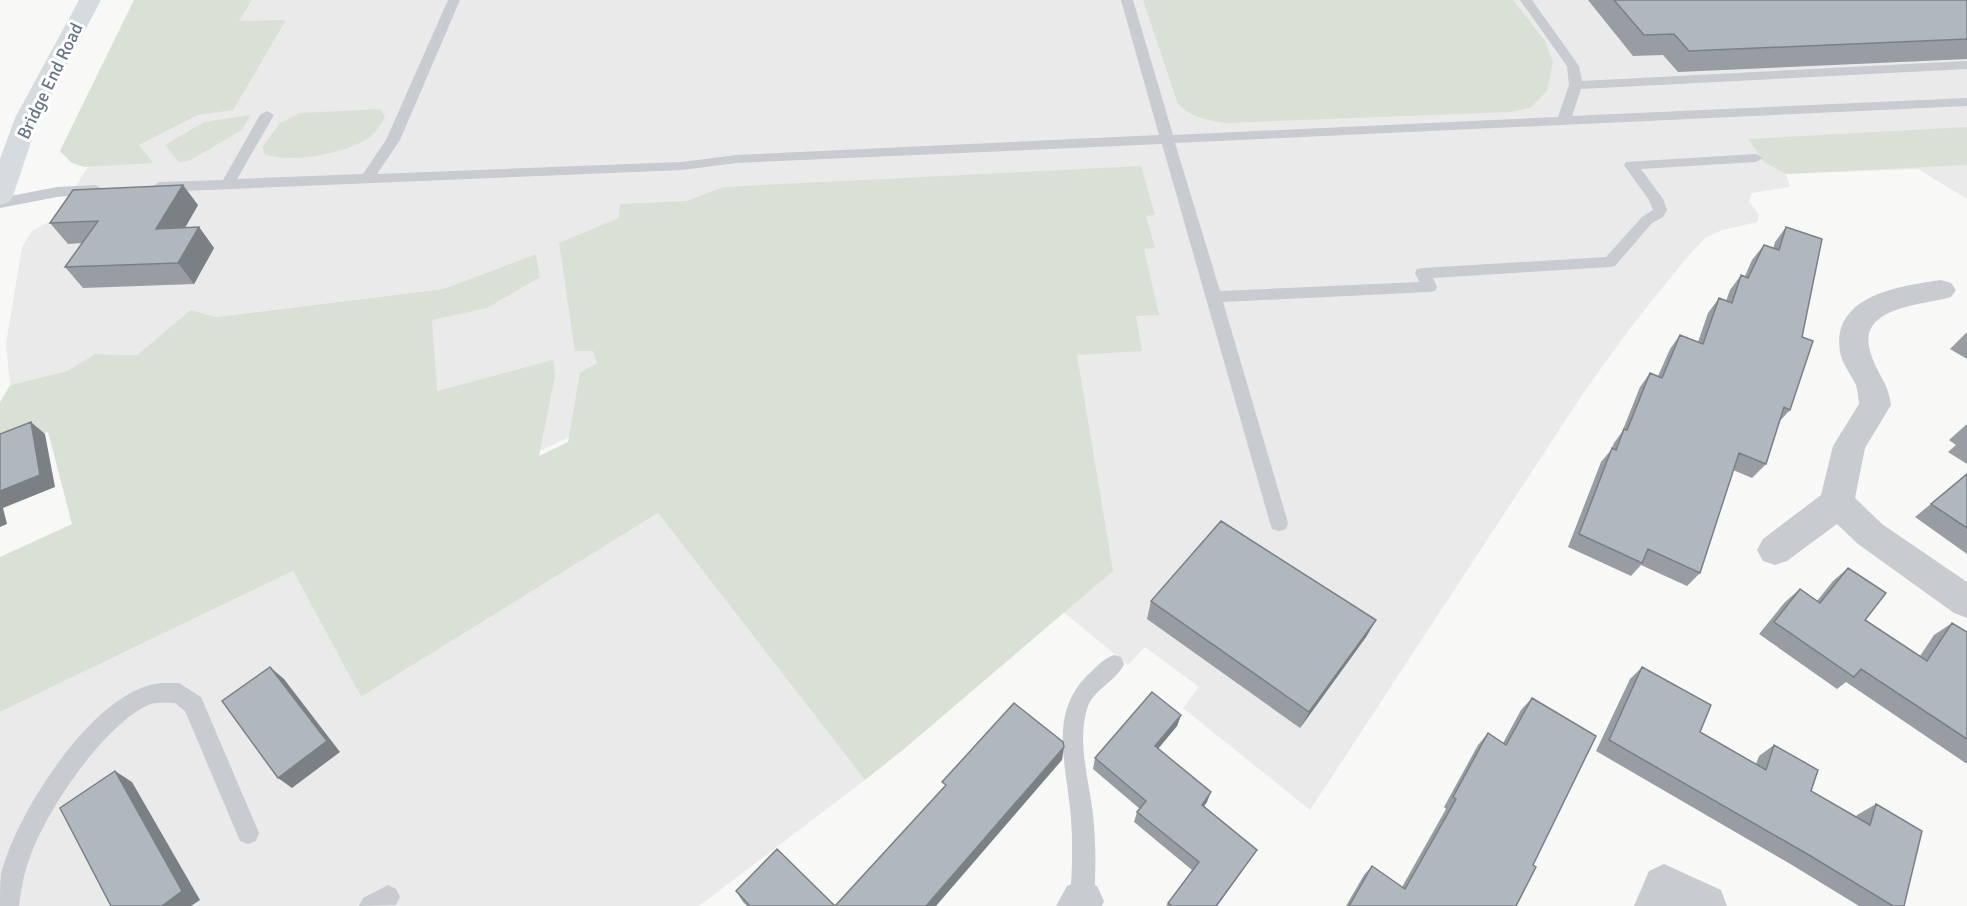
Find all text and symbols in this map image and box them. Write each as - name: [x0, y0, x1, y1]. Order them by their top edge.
- street label: Bridge End Road: [12, 19, 88, 143]

